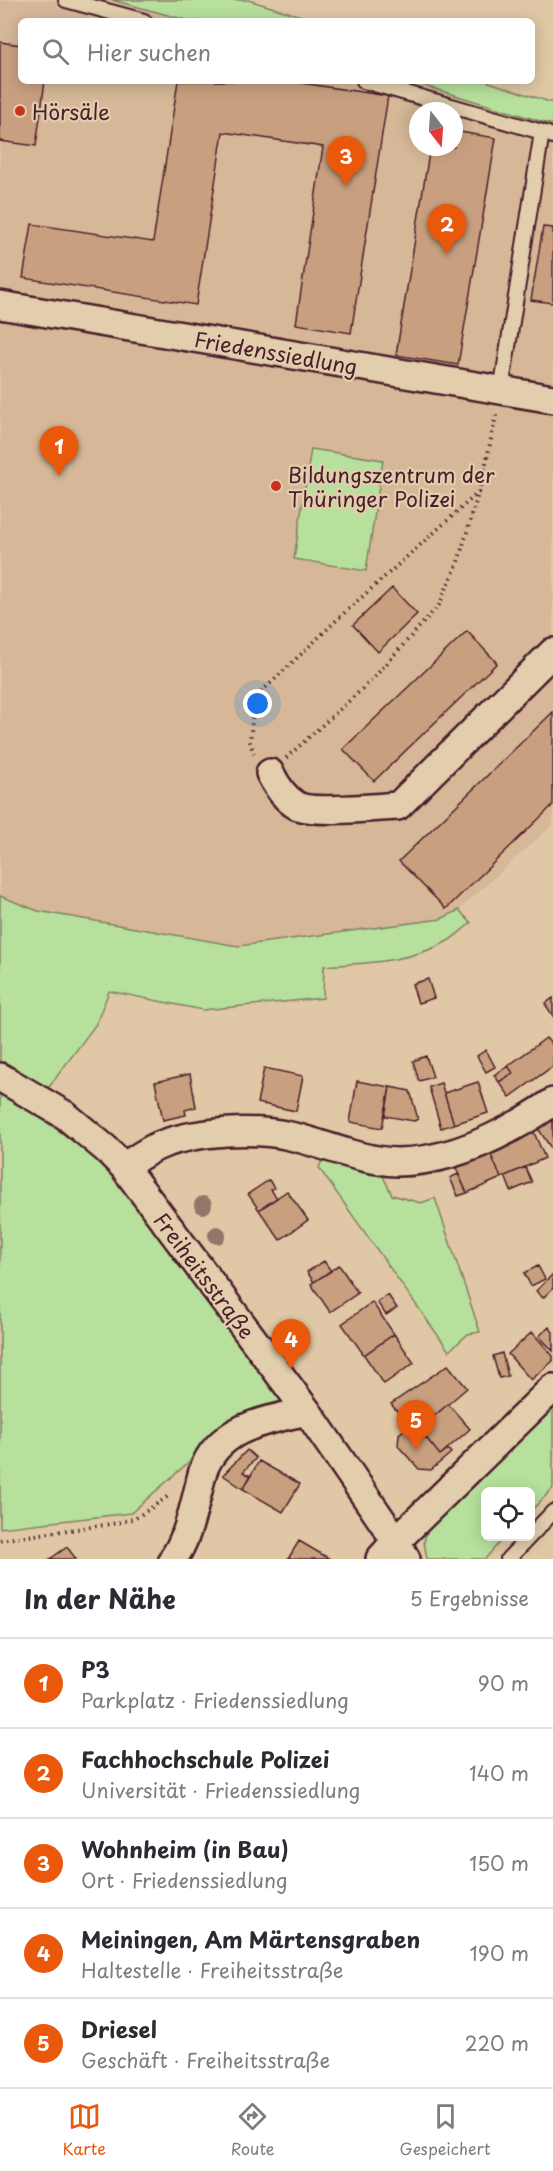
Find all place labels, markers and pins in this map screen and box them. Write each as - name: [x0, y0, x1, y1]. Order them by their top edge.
- place label: Hörsäle: [32, 95, 110, 127]
- marker: Hörsäle: [13, 104, 27, 118]
- pin: 3: [326, 136, 366, 186]
- pin: 2: [428, 204, 466, 254]
- pin: 1: [40, 426, 78, 476]
- place label: Bildungszentrum der Thüringer Polizei: [288, 458, 495, 514]
- marker: Bildungszentrum der Thüringer Polizei: [269, 479, 283, 493]
- pin: 4: [272, 1320, 310, 1369]
- pin: 5: [396, 1400, 436, 1450]

